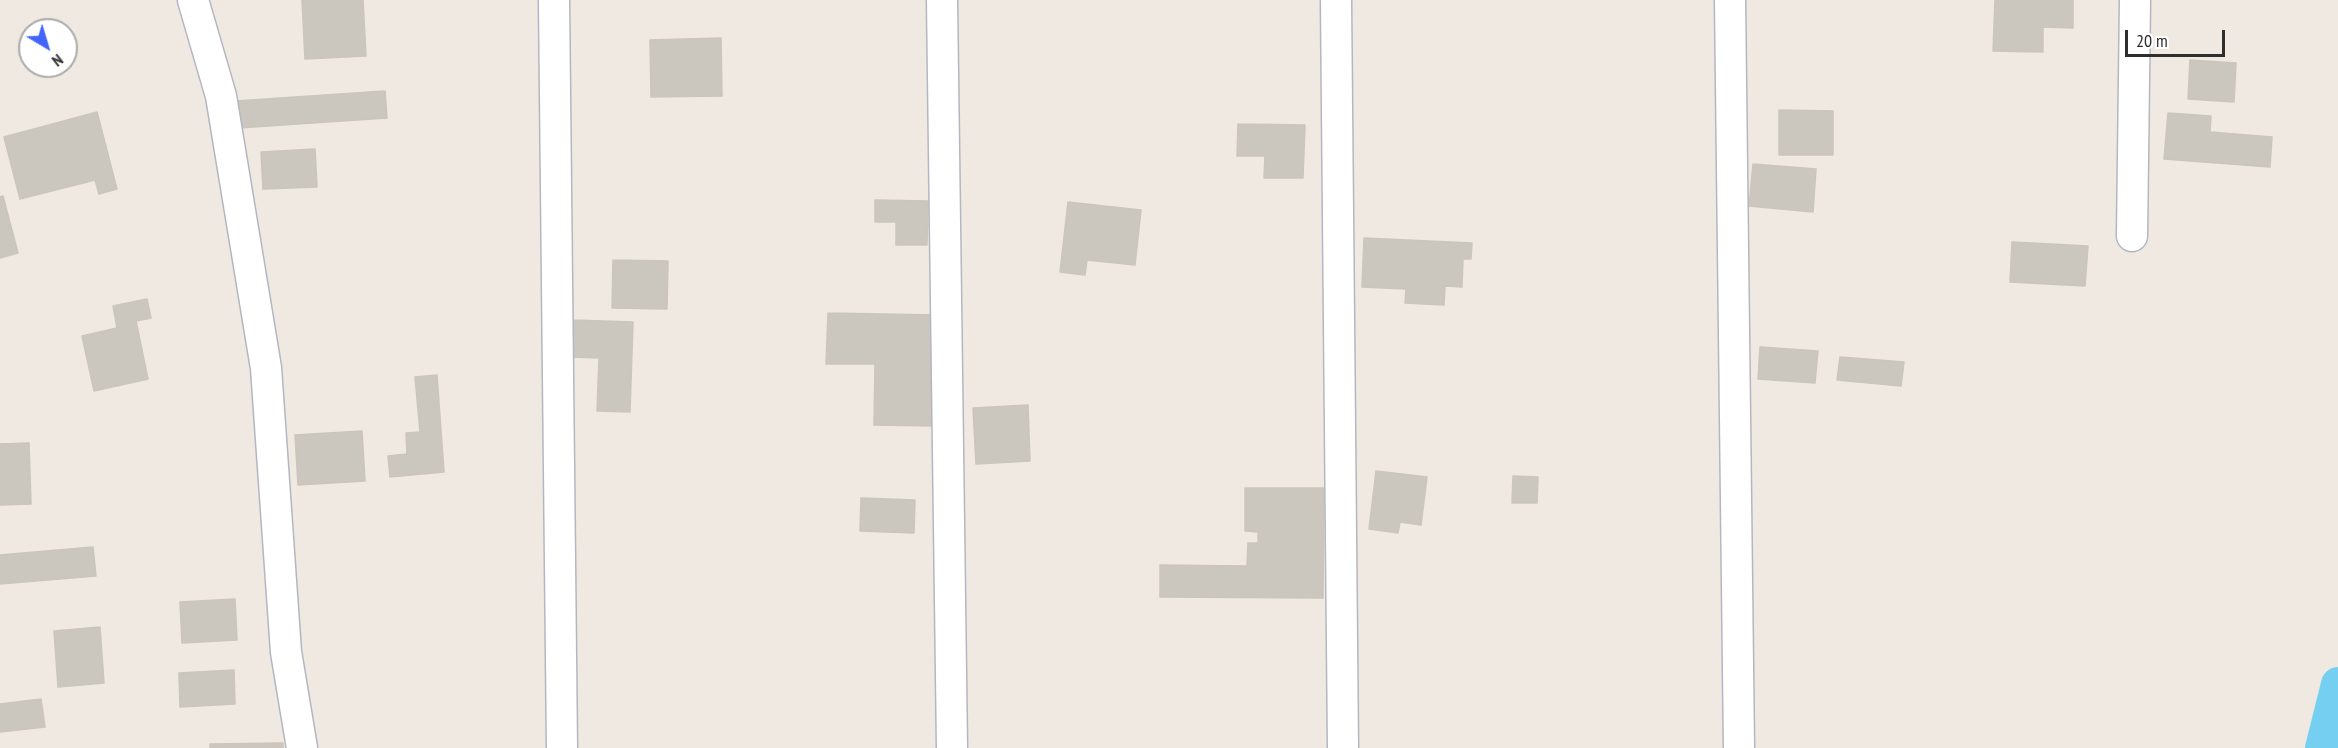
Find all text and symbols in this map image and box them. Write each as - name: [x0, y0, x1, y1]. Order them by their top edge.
- north arrow: [18, 18, 78, 78]
- scale bar: [2128, 18, 2228, 56]
- text: 20 m: [2136, 29, 2168, 52]
- text: N: [48, 50, 67, 71]

